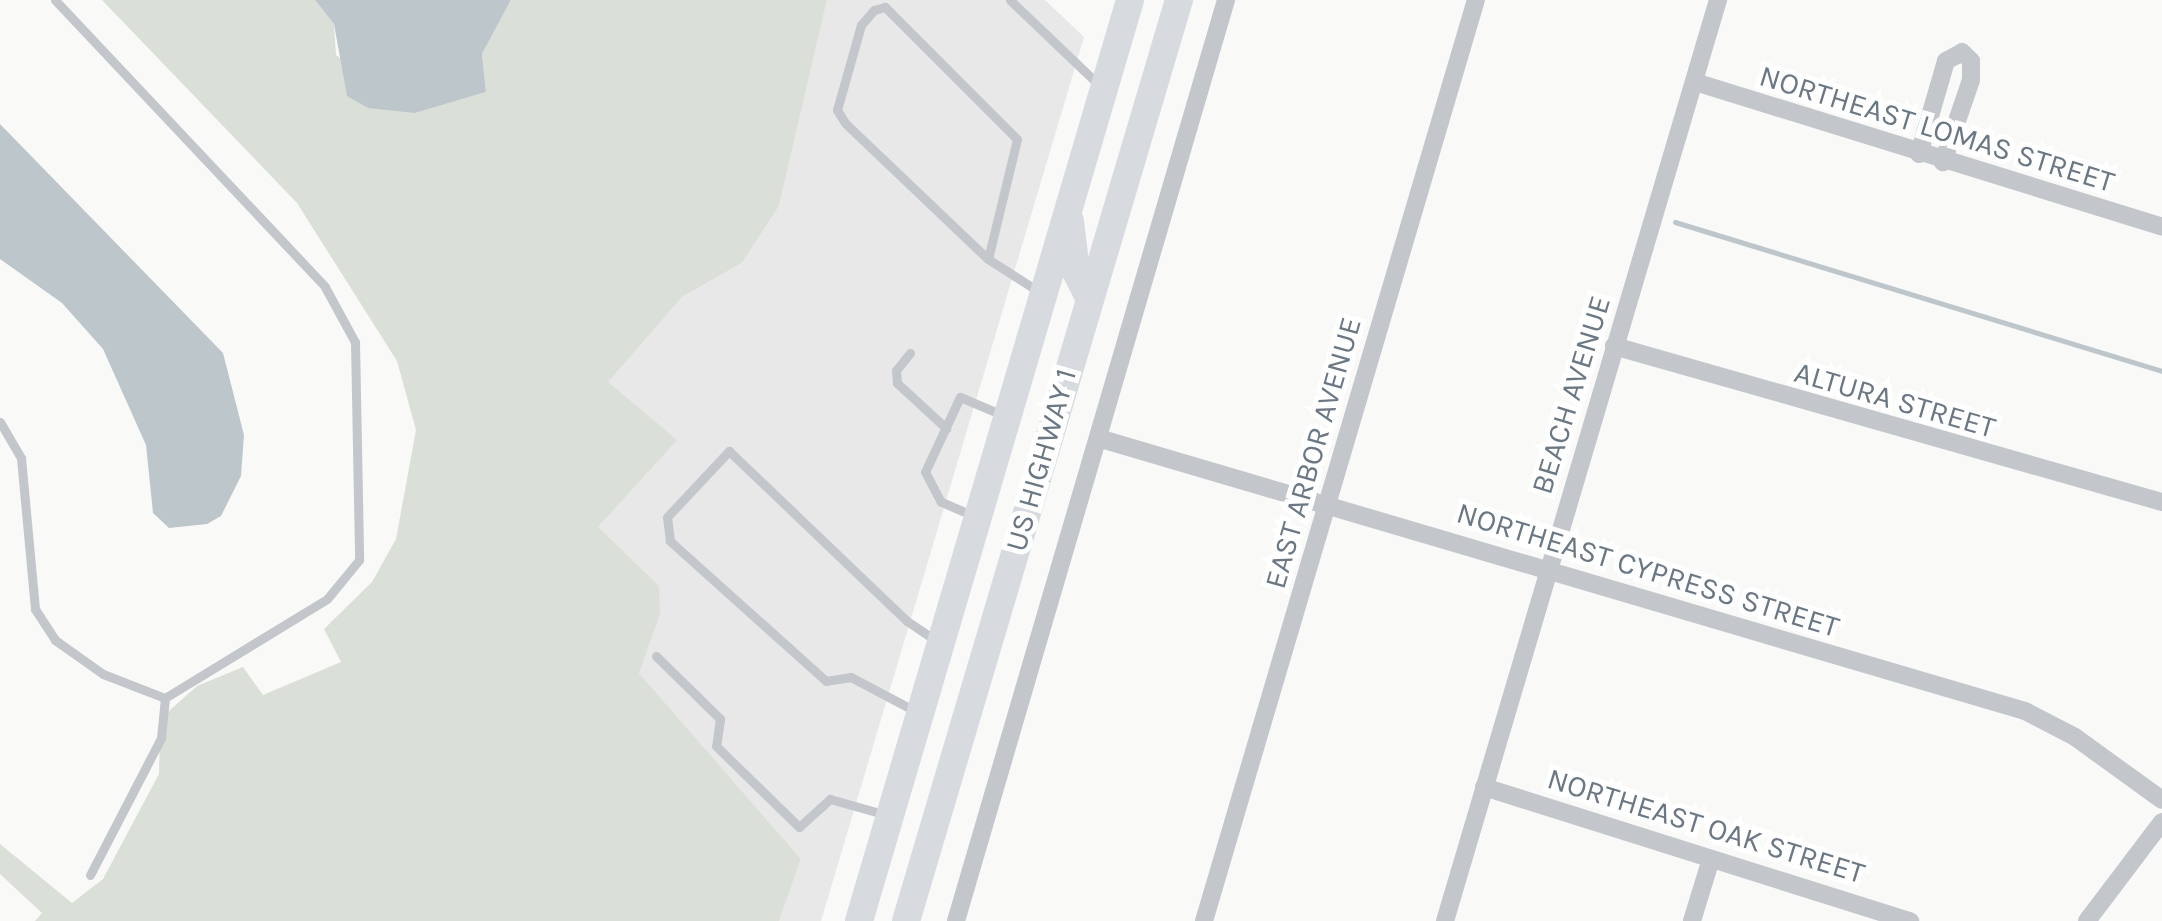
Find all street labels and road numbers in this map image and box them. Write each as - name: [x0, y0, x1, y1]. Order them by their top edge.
- street label: NORTHEAST LOMAS STREET: [1755, 58, 2119, 200]
- street label: BEACH AVENUE: [1524, 292, 1618, 498]
- street label: EAST ARBOR AVENUE: [1257, 313, 1369, 593]
- street label: ALTURA STREET: [1790, 354, 2000, 446]
- street label: US HIGHWAY 1: [998, 364, 1084, 556]
- street label: NORTHEAST CYPRESS STREET: [1452, 495, 1844, 645]
- street label: NORTHEAST OAK STREET: [1543, 761, 1869, 891]

